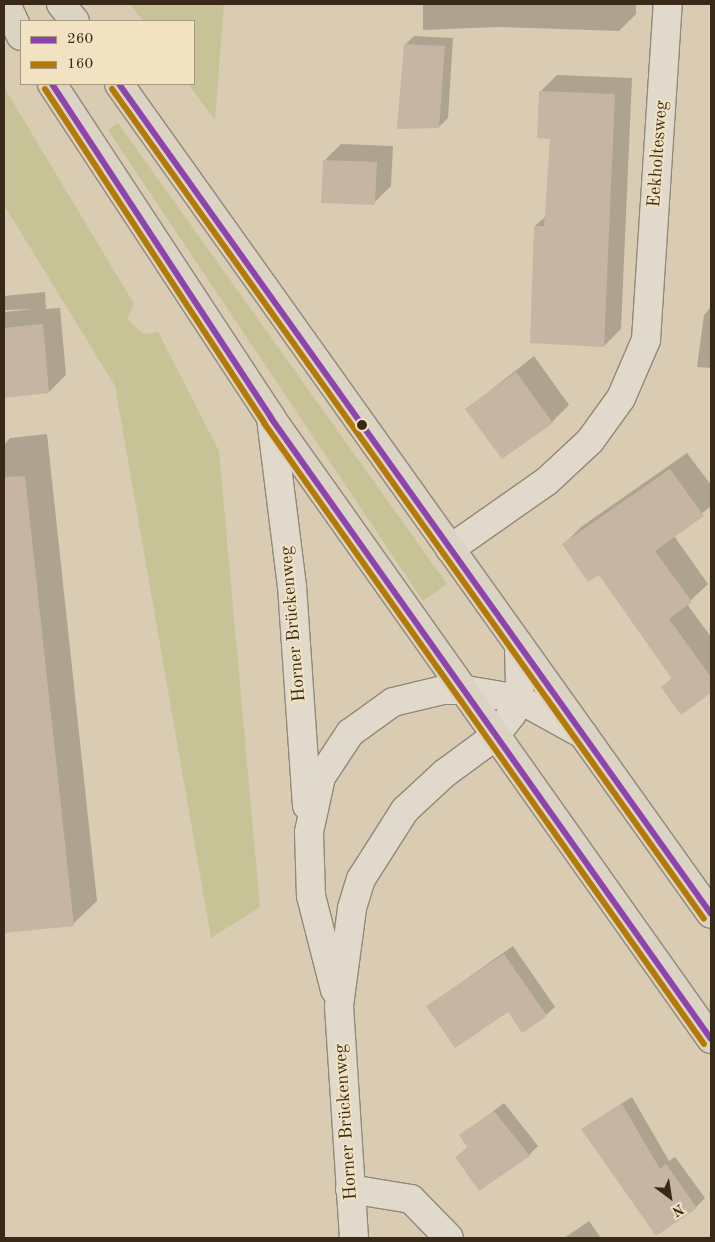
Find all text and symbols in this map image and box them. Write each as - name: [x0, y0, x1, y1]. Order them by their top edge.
- legend: [20, 20, 195, 85]
- text: 260: [67, 32, 93, 47]
- text: 160: [67, 57, 93, 72]
- street label: Eekholtesweg: [643, 100, 673, 208]
- unlabelled marker: [357, 420, 367, 430]
- street label: Horner Brückenweg: [275, 545, 311, 703]
- street label: Horner Brückenweg: [330, 1043, 362, 1201]
- north arrow: [645, 1172, 695, 1222]
- text: N: [670, 1201, 686, 1219]

